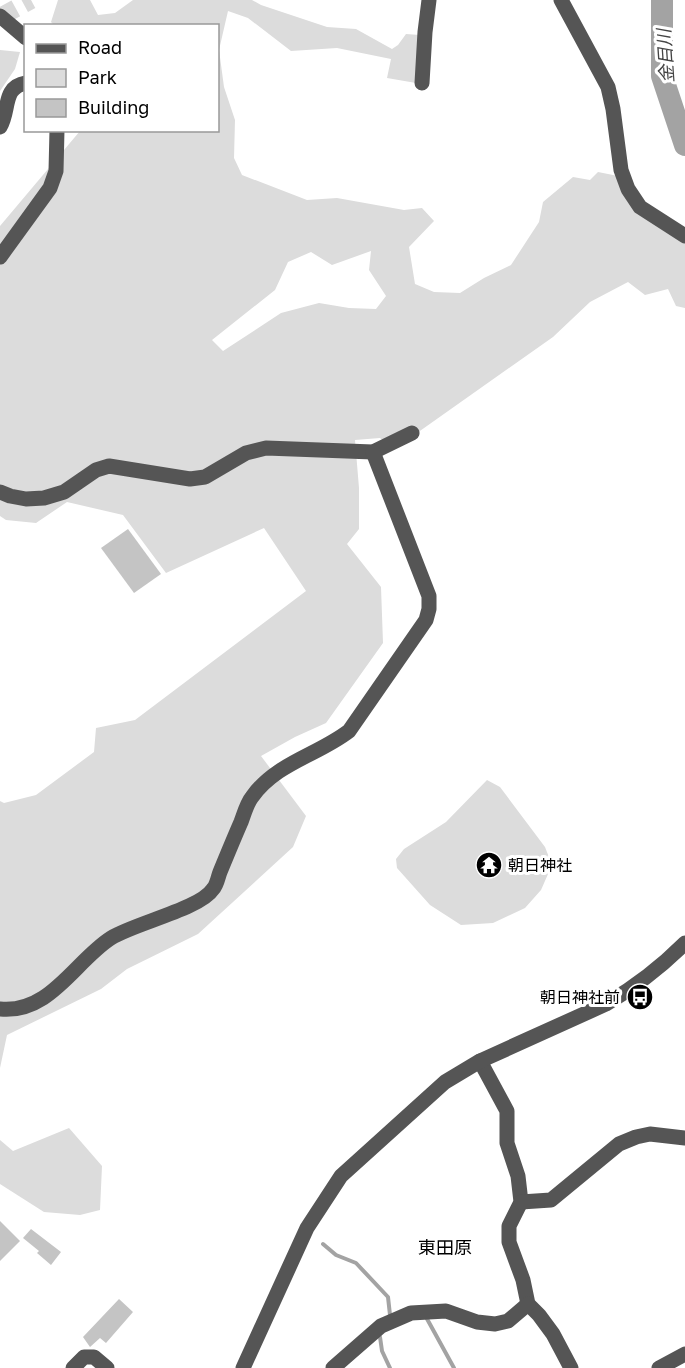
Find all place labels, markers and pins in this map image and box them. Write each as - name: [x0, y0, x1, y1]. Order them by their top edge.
- temple icon: 朝日神社: [474, 850, 504, 880]
- place label: 朝日神社: [508, 855, 572, 875]
- bus stop icon: 朝日神社前: [625, 982, 655, 1012]
- place label: 朝日神社前: [540, 987, 620, 1007]

